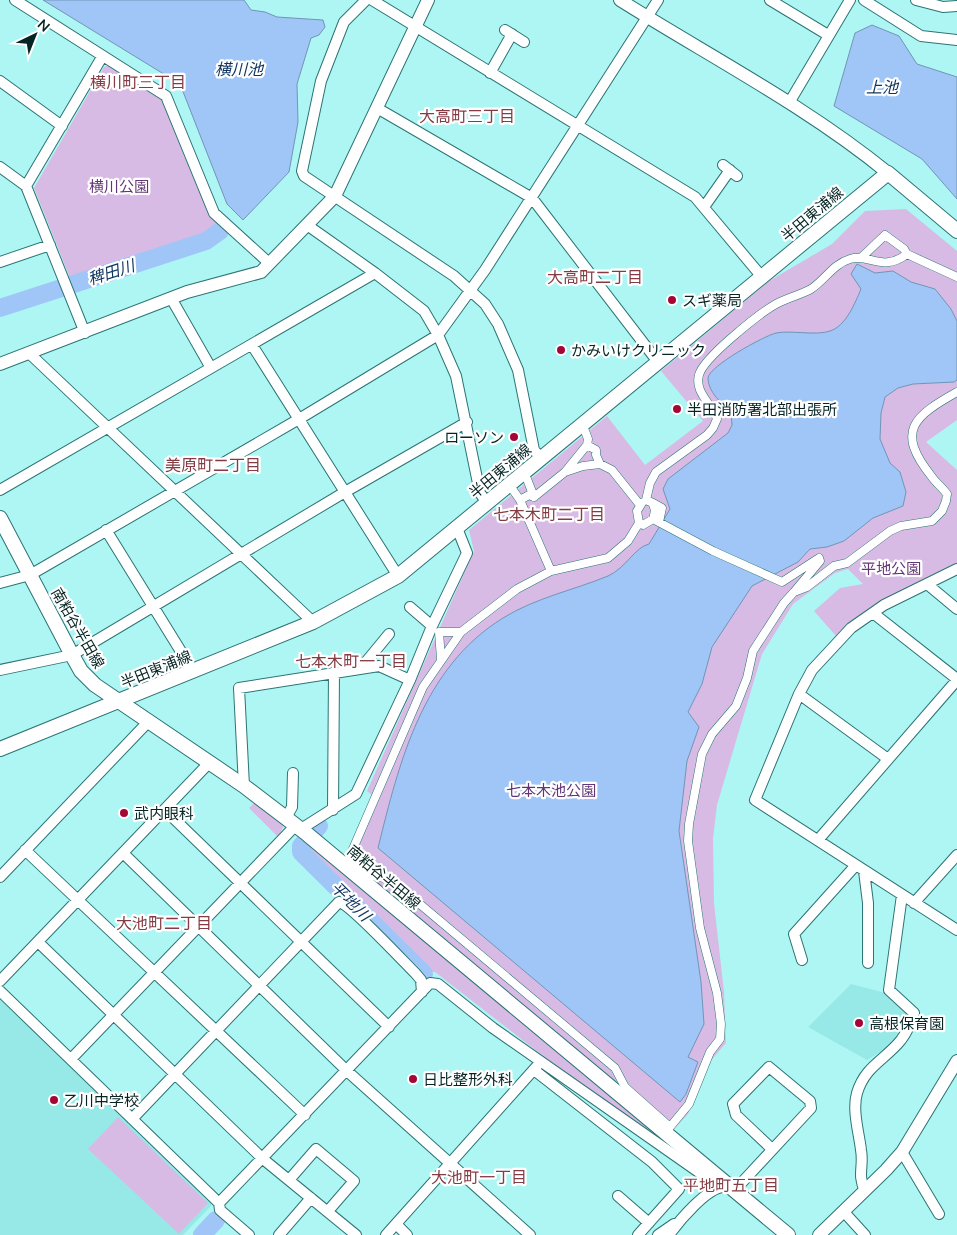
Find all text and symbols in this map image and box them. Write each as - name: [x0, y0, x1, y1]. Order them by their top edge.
- north arrow: [10, 10, 60, 60]
- text: N: [34, 15, 54, 36]
- water label: 横川池: [215, 59, 265, 79]
- district label: 横川町三丁目: [90, 72, 186, 92]
- water label: 上池: [866, 77, 900, 97]
- district label: 大高町三丁目: [419, 106, 515, 126]
- park label: 横川公園: [89, 177, 149, 196]
- street label: 半田東浦線: [777, 183, 847, 245]
- water label: 稗田川: [85, 254, 139, 289]
- district label: 大高町二丁目: [547, 267, 643, 287]
- place label: スギ薬局: [682, 291, 742, 310]
- marker: スギ薬局: [666, 294, 678, 306]
- place label: かみいけクリニック: [571, 341, 706, 360]
- marker: かみいけクリニック: [555, 344, 567, 356]
- place label: 半田消防署北部出張所: [687, 400, 837, 419]
- marker: 半田消防署北部出張所: [671, 403, 683, 415]
- place label: ローソン: [444, 428, 504, 447]
- marker: ローソン: [508, 431, 520, 443]
- street label: 半田東浦線: [465, 440, 535, 502]
- district label: 美原町二丁目: [165, 455, 261, 475]
- district label: 七本木町二丁目: [493, 504, 605, 524]
- park label: 平地公園: [861, 559, 921, 578]
- street label: 南粕谷半田線: [47, 584, 109, 672]
- street label: 半田東浦線: [118, 646, 194, 692]
- district label: 七本木町一丁目: [295, 651, 407, 671]
- park label: 七本木池公園: [506, 781, 596, 800]
- place label: 武内眼科: [134, 804, 194, 823]
- marker: 武内眼科: [118, 807, 130, 819]
- street label: 南粕谷半田線: [343, 841, 425, 913]
- water label: 平地川: [327, 877, 376, 926]
- district label: 大池町二丁目: [116, 913, 212, 933]
- place label: 高根保育園: [869, 1014, 944, 1033]
- marker: 高根保育園: [853, 1017, 865, 1029]
- place label: 日比整形外科: [423, 1070, 513, 1089]
- marker: 日比整形外科: [407, 1073, 419, 1085]
- place label: 乙川中学校: [64, 1091, 139, 1110]
- marker: 乙川中学校: [48, 1094, 60, 1106]
- district label: 大池町一丁目: [431, 1167, 527, 1187]
- district label: 平地町五丁目: [683, 1175, 779, 1195]

